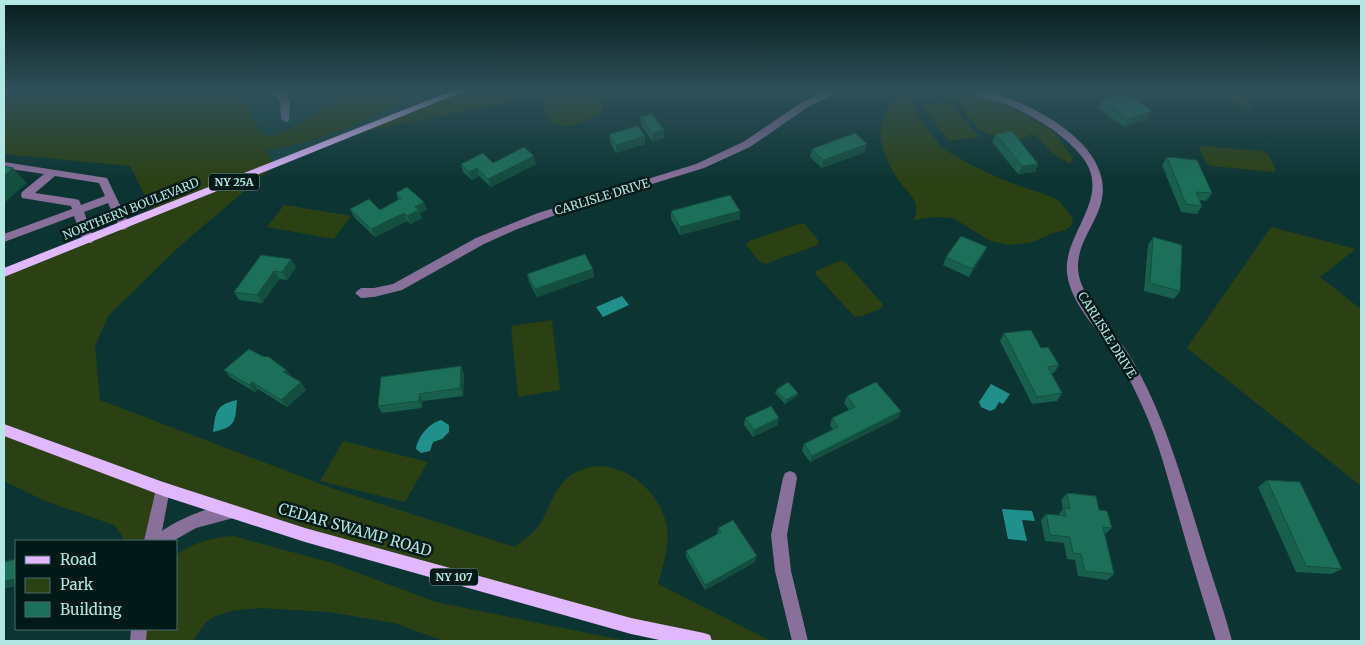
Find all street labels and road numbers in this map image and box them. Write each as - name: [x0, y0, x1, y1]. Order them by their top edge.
- road number: NY 25A: [209, 173, 259, 190]
- street label: NORTHERN BOULEVARD: [61, 174, 201, 243]
- street label: CARLISLE DRIVE: [553, 175, 652, 218]
- street label: CARLISLE DRIVE: [1075, 289, 1140, 381]
- street label: CEDAR SWAMP ROAD: [276, 498, 434, 561]
- road number: NY 107: [430, 568, 478, 586]

